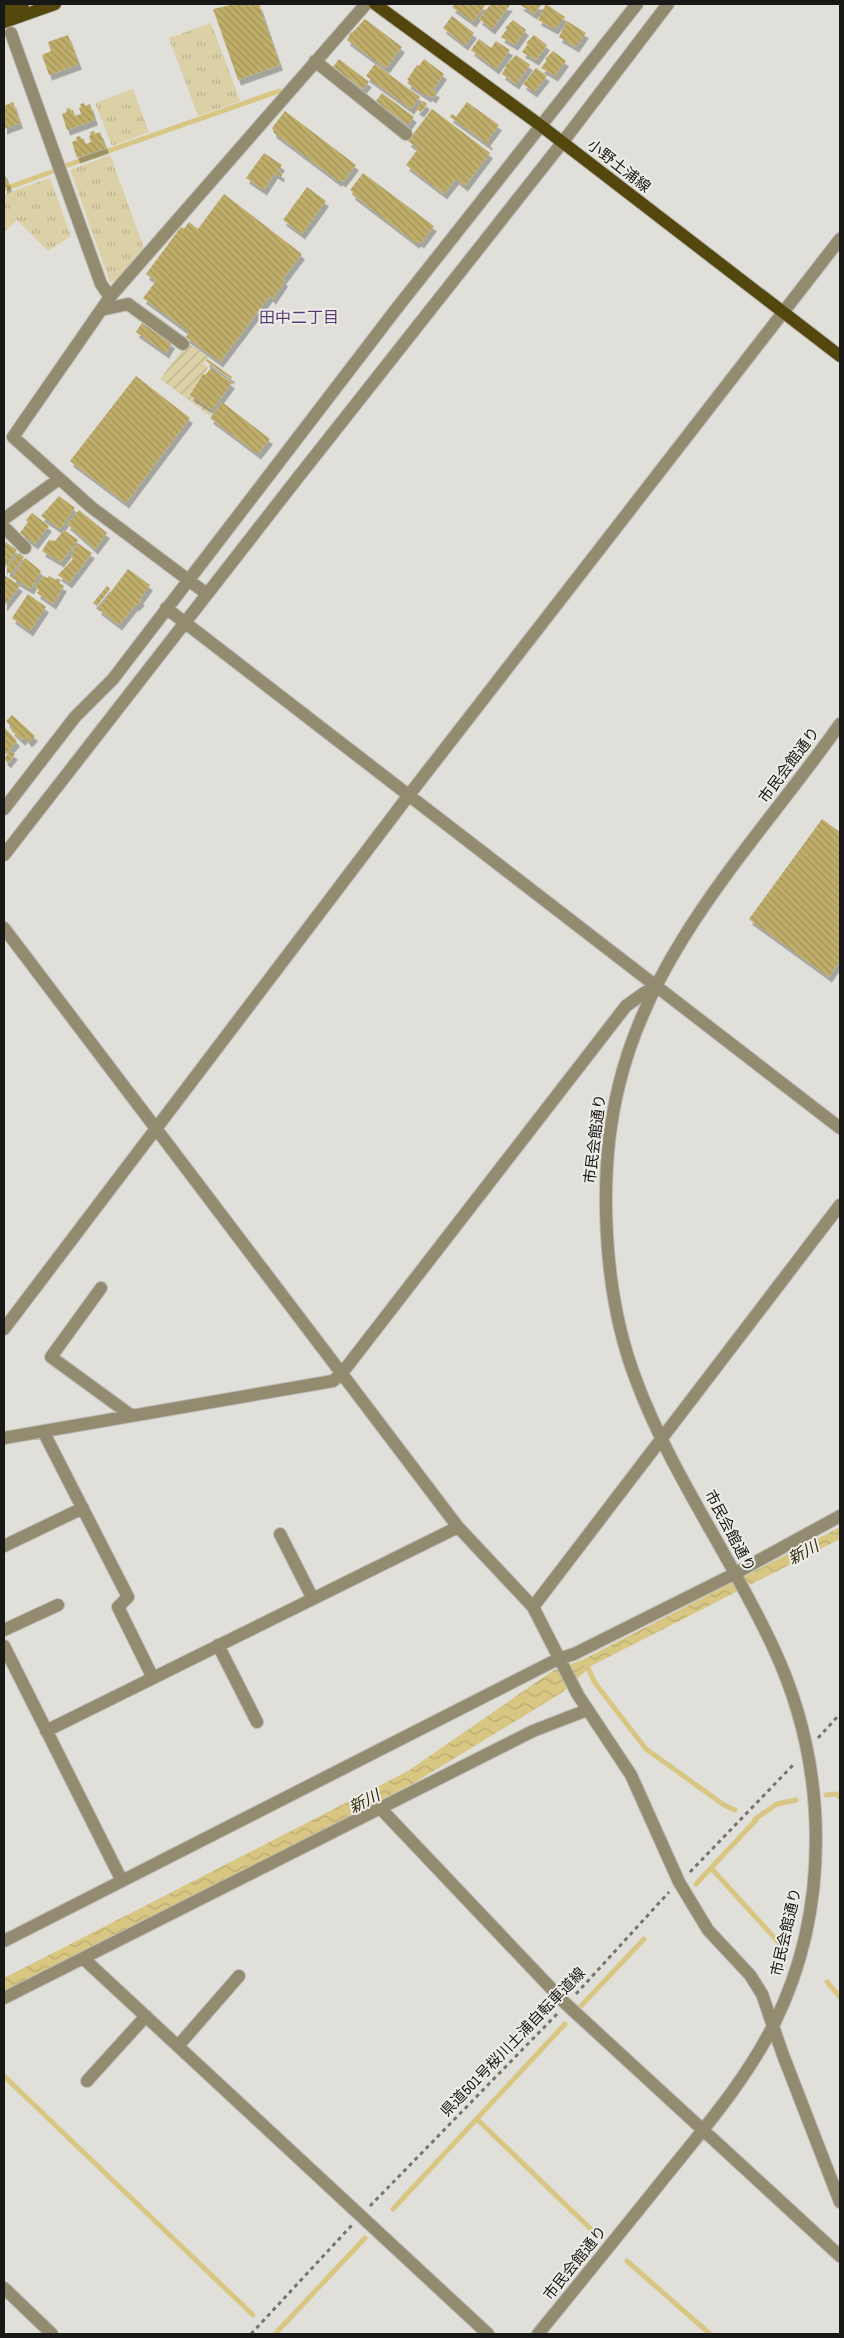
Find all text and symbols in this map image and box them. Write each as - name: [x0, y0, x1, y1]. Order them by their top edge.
- street label: 小野土浦線: [583, 134, 655, 197]
- district label: 田中二丁目: [259, 306, 339, 328]
- street label: 市民会館通り: [753, 722, 824, 807]
- street label: 市民会館通り: [579, 1093, 610, 1185]
- street label: 市民会館通り: [700, 1486, 761, 1575]
- water label: 新川: [784, 1534, 824, 1569]
- water label: 新川: [345, 1783, 385, 1818]
- street label: 市民会館通り: [765, 1886, 806, 1978]
- street label: 県道501号桜川土浦自転車道線: [435, 1962, 590, 2121]
- street label: 市民会館通り: [538, 2221, 611, 2304]

